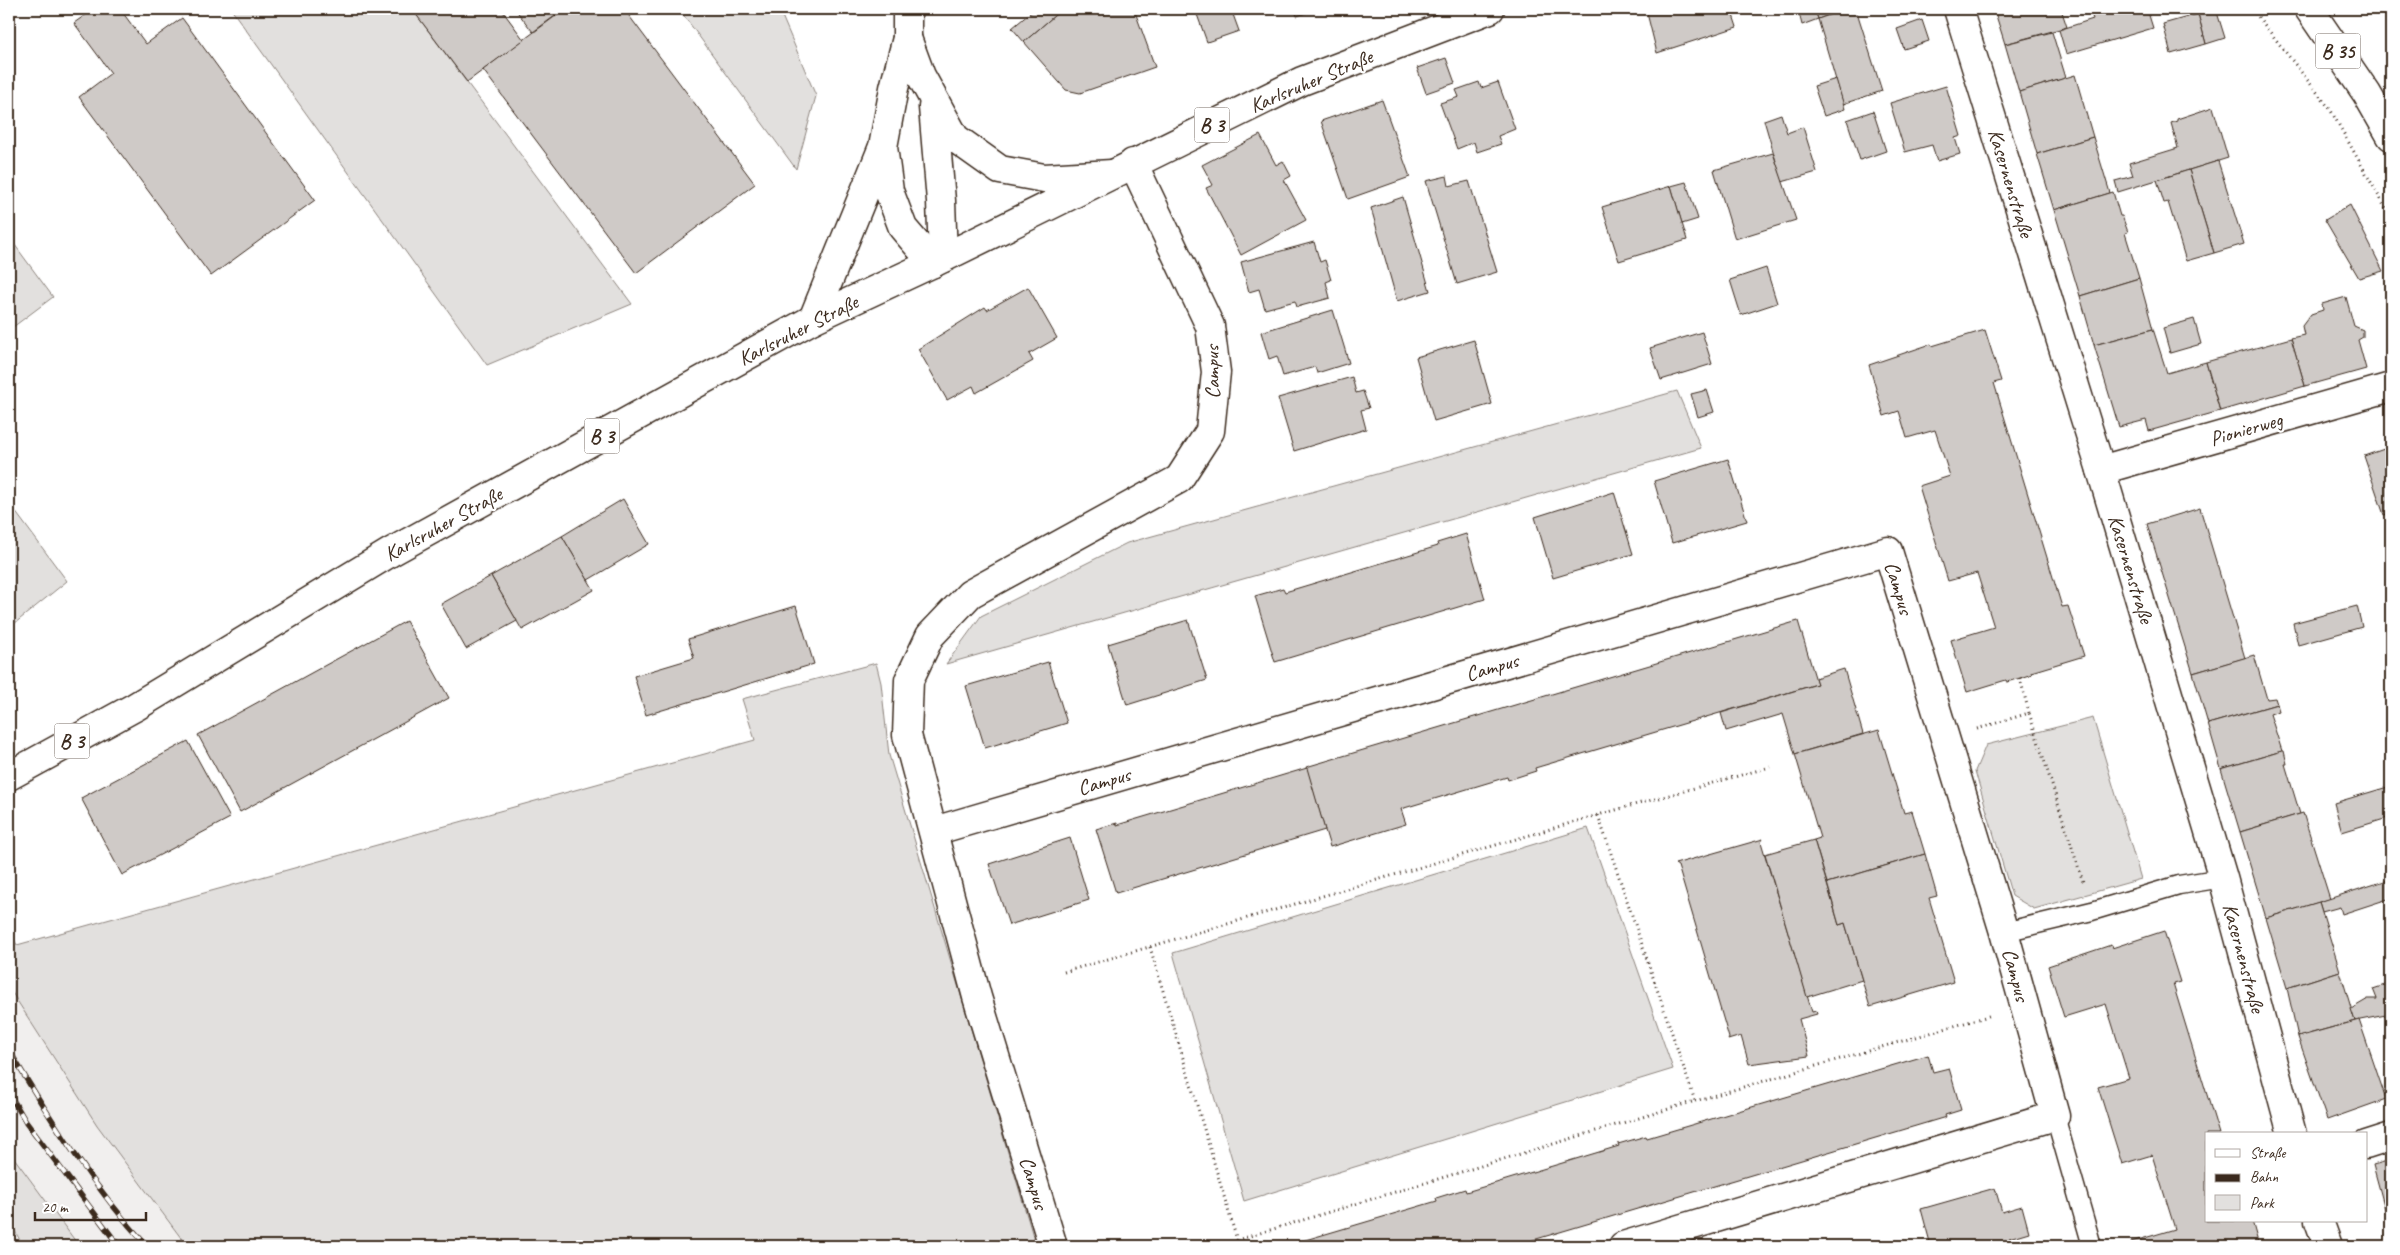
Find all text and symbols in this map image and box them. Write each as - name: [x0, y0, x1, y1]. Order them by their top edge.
- road number: B 35: [2316, 34, 2360, 68]
- street label: Karlsruher Straße: [1246, 43, 1378, 119]
- road number: B 3: [1194, 108, 1230, 142]
- street label: Kasernenstraße: [1982, 126, 2040, 242]
- street label: Karlsruher Straße: [734, 288, 864, 371]
- street label: Campus: [1199, 343, 1225, 399]
- street label: Pionierweg: [2207, 406, 2287, 452]
- road number: B 3: [584, 418, 620, 454]
- street label: Karlsruher Straße: [379, 480, 508, 567]
- street label: Kasernenstraße: [2102, 512, 2160, 628]
- street label: Campus: [1879, 559, 1920, 619]
- street label: Campus: [1463, 647, 1523, 687]
- road number: B 3: [54, 724, 90, 758]
- street label: Campus: [1075, 761, 1135, 801]
- street label: Kasernenstraße: [2217, 901, 2272, 1018]
- street label: Campus: [1996, 946, 2036, 1006]
- legend: [2205, 1132, 2368, 1222]
- text: Straße: [2250, 1144, 2286, 1163]
- street label: Campus: [1014, 1154, 1055, 1214]
- text: Bahn: [2250, 1168, 2278, 1187]
- scale bar: [35, 1190, 146, 1222]
- text: Park: [2250, 1194, 2275, 1213]
- text: 20 m: [42, 1198, 69, 1217]

